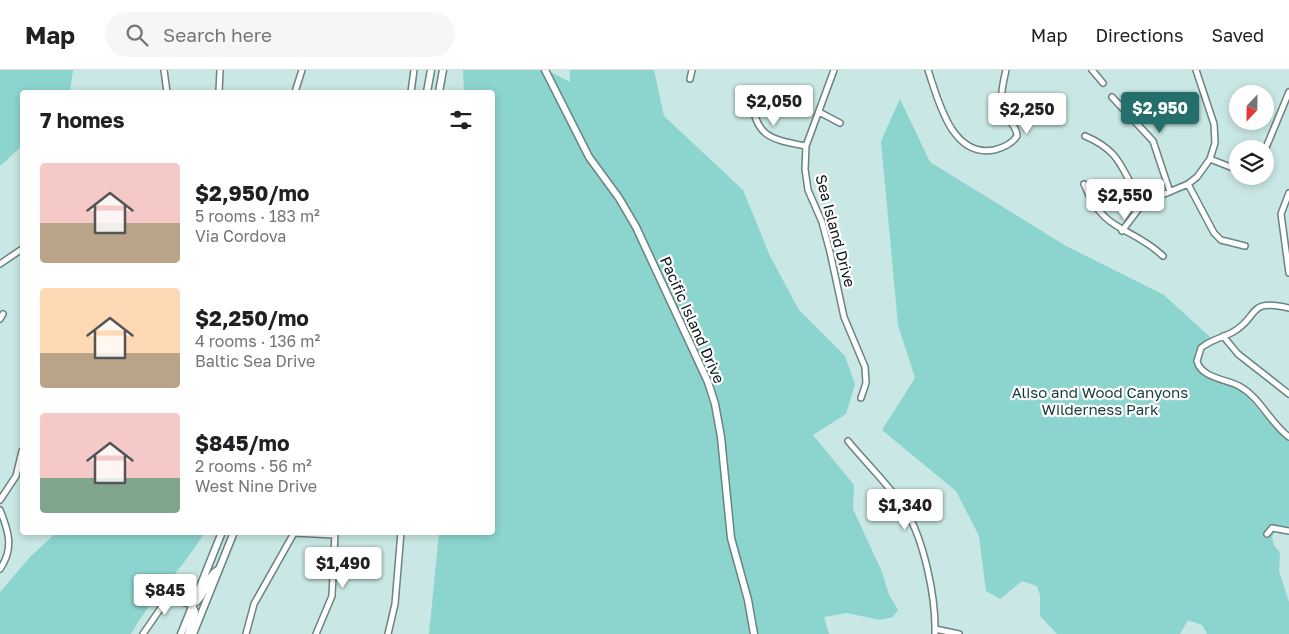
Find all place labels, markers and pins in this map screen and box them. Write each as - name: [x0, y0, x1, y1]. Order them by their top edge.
- pin: $2,050: [733, 85, 815, 127]
- pin: $2,250: [986, 92, 1068, 135]
- pin: $2,950: [1119, 92, 1201, 134]
- pin: $2,550: [1084, 178, 1166, 221]
- pin: $1,340: [864, 488, 946, 531]
- pin: $1,490: [302, 546, 384, 589]
- pin: $845: [135, 574, 195, 616]

